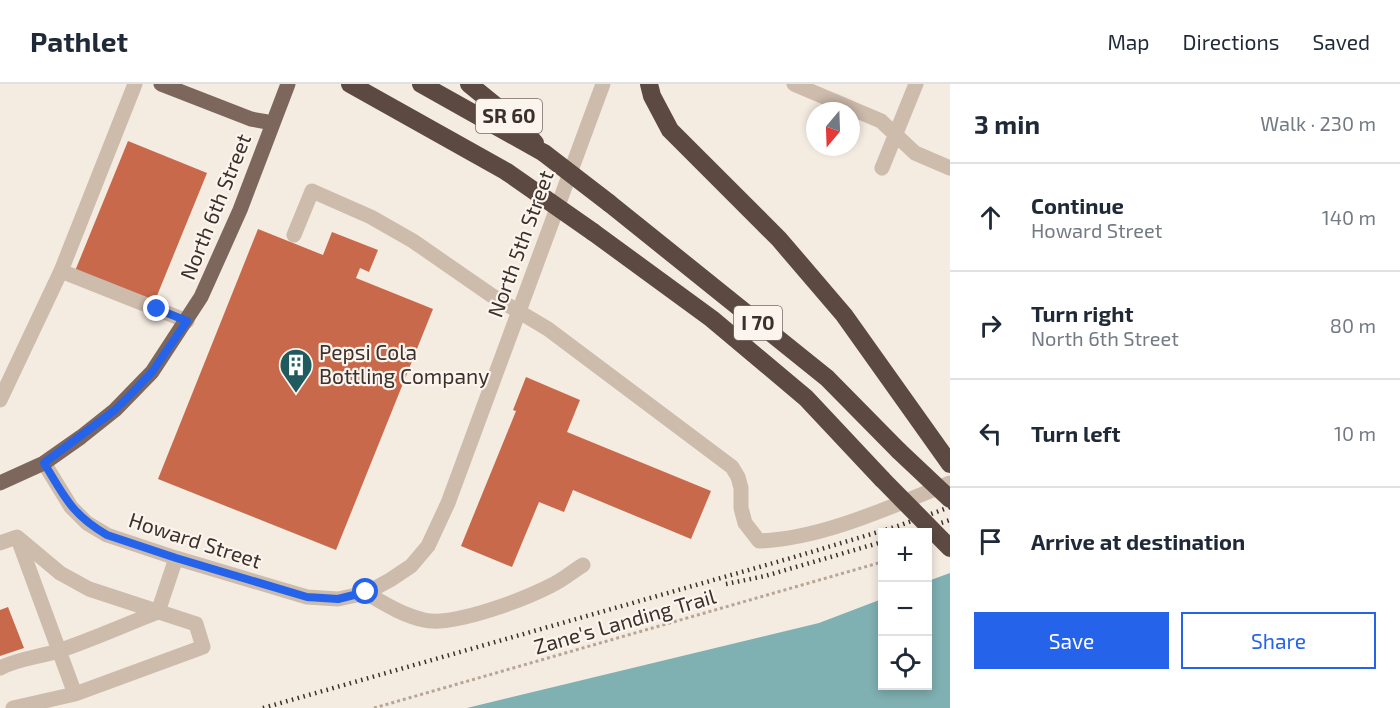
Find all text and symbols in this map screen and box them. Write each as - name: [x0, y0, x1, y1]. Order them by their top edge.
- text: Pathlet: [30, 24, 128, 58]
- text: Map: [1107, 29, 1150, 54]
- text: Directions: [1183, 29, 1279, 54]
- text: Saved: [1312, 29, 1370, 54]
- road number: SR 60: [476, 99, 542, 133]
- north arrow: [806, 102, 860, 156]
- text: 3 min: [974, 108, 1040, 139]
- text: Walk · 230 m: [1260, 111, 1376, 135]
- street label: North 6th Street: [174, 130, 255, 283]
- street label: North 5th Street: [481, 167, 558, 320]
- text: Continue: [1031, 192, 1124, 218]
- icon: ahead: [974, 201, 1007, 234]
- text: 140 m: [1322, 205, 1376, 229]
- text: Howard Street: [1031, 218, 1162, 242]
- route end: [143, 295, 169, 321]
- text: Turn right: [1031, 300, 1133, 326]
- road number: I 70: [734, 306, 782, 340]
- icon: right: [974, 309, 1007, 342]
- text: 80 m: [1330, 313, 1376, 337]
- text: North 6th Street: [1031, 326, 1179, 350]
- place label: Pepsi Cola Bottling Company: [319, 339, 489, 388]
- building icon: Pepsi Cola Bottling Company: [278, 347, 314, 394]
- icon: left: [974, 417, 1007, 450]
- text: Turn left: [1031, 420, 1120, 446]
- text: 10 m: [1334, 421, 1376, 445]
- street label: Howard Street: [126, 506, 265, 573]
- icon: arrive: [974, 525, 1007, 558]
- map controls: [878, 528, 932, 690]
- button: +: [878, 528, 932, 582]
- text: Arrive at destination: [1031, 528, 1245, 554]
- route start: [352, 578, 378, 604]
- street label: Zane's Landing Trail: [531, 582, 719, 658]
- button: −: [878, 582, 932, 636]
- button: Save: [974, 612, 1169, 669]
- button: Share: [1181, 612, 1376, 669]
- button: locate: [878, 636, 932, 690]

